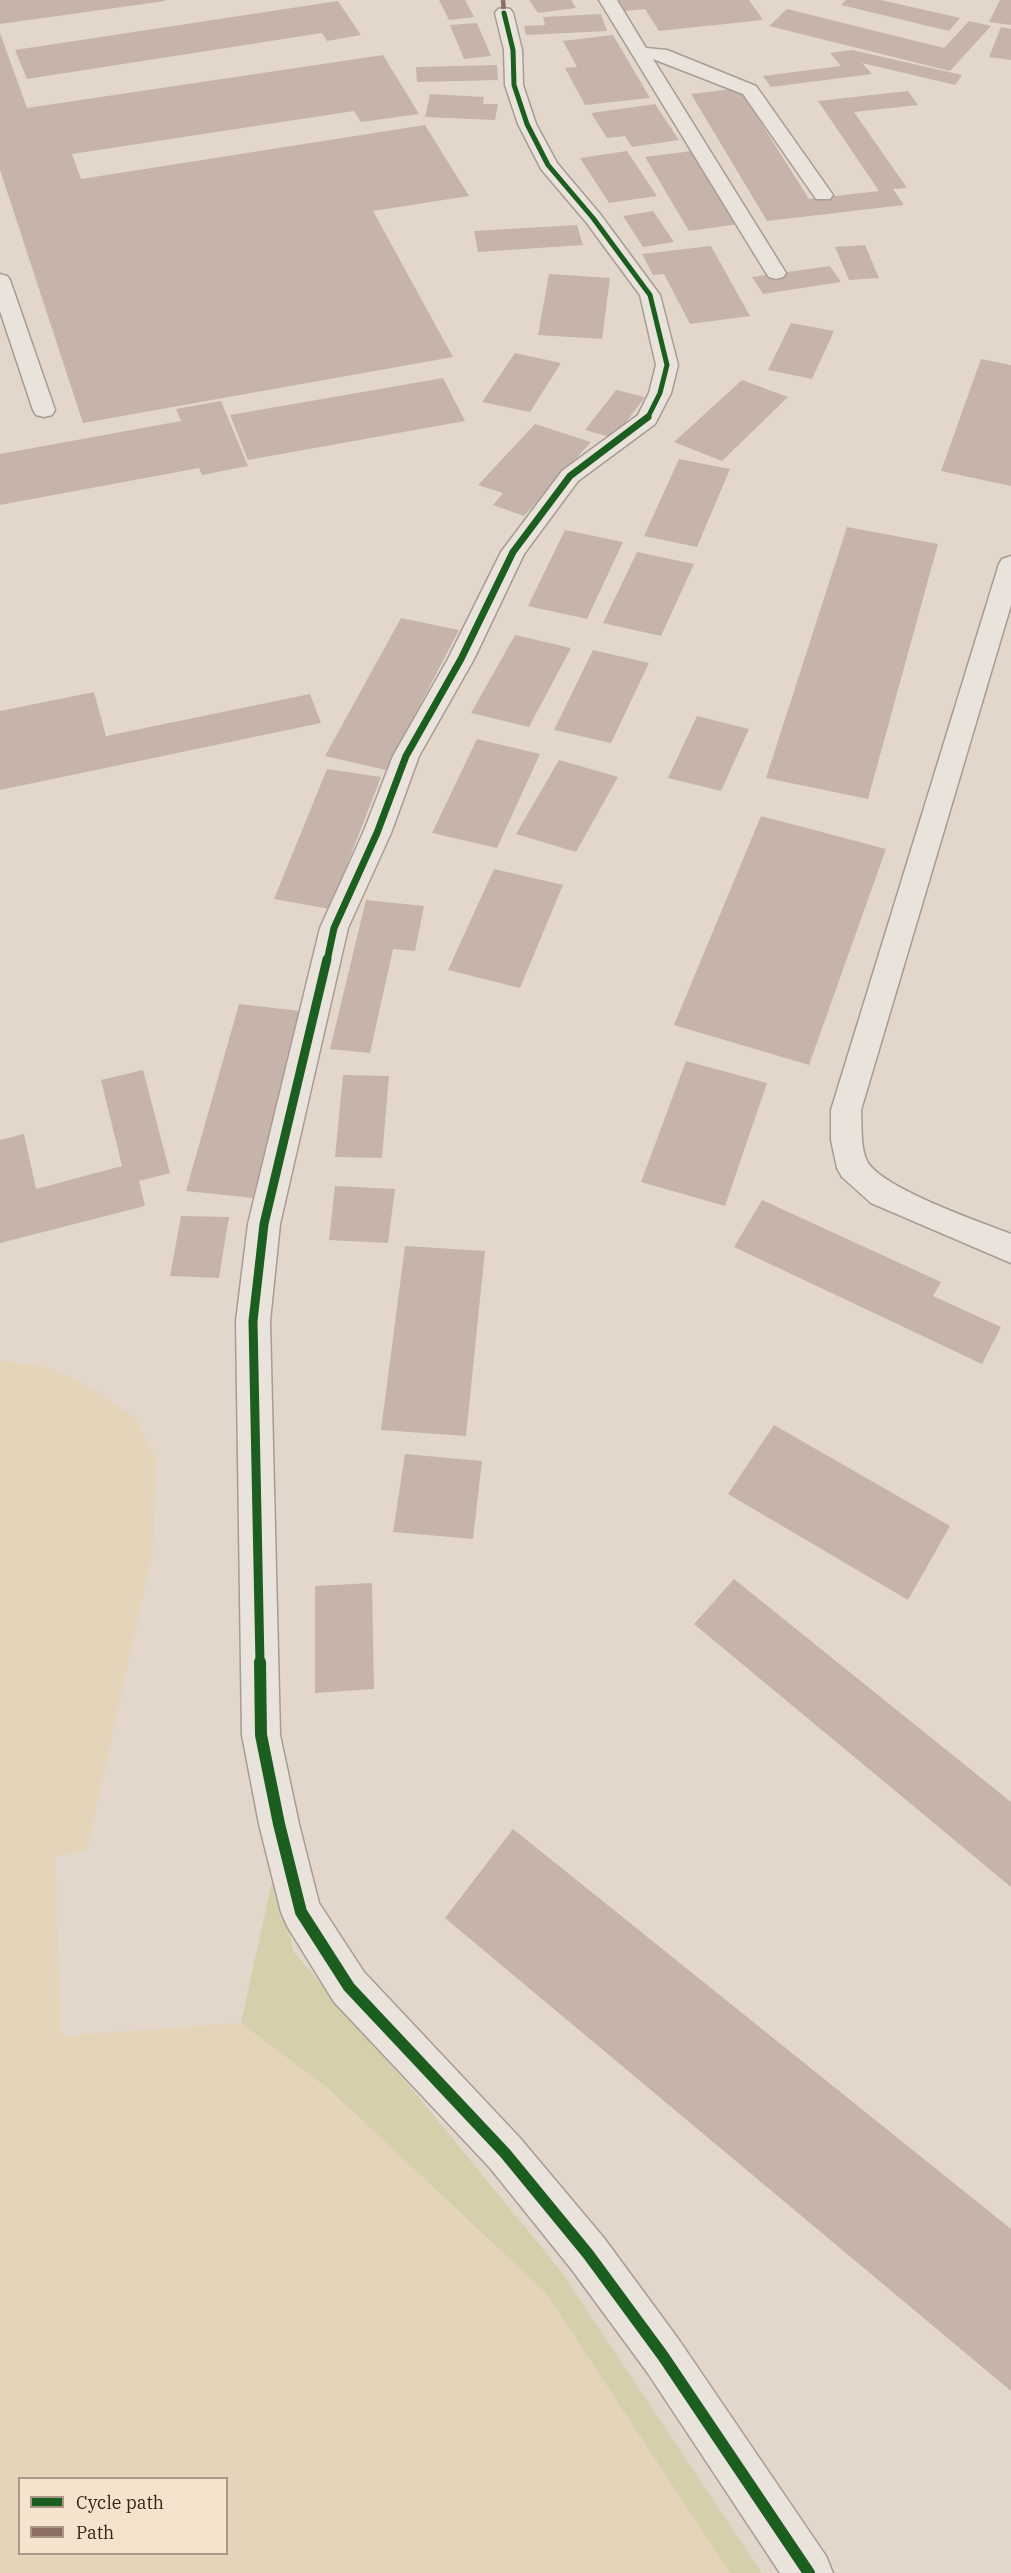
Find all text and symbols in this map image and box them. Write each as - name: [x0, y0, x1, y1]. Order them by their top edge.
- legend: [18, 2477, 228, 2555]
- text: Cycle path: [76, 2491, 164, 2514]
- text: Path: [76, 2521, 114, 2544]

